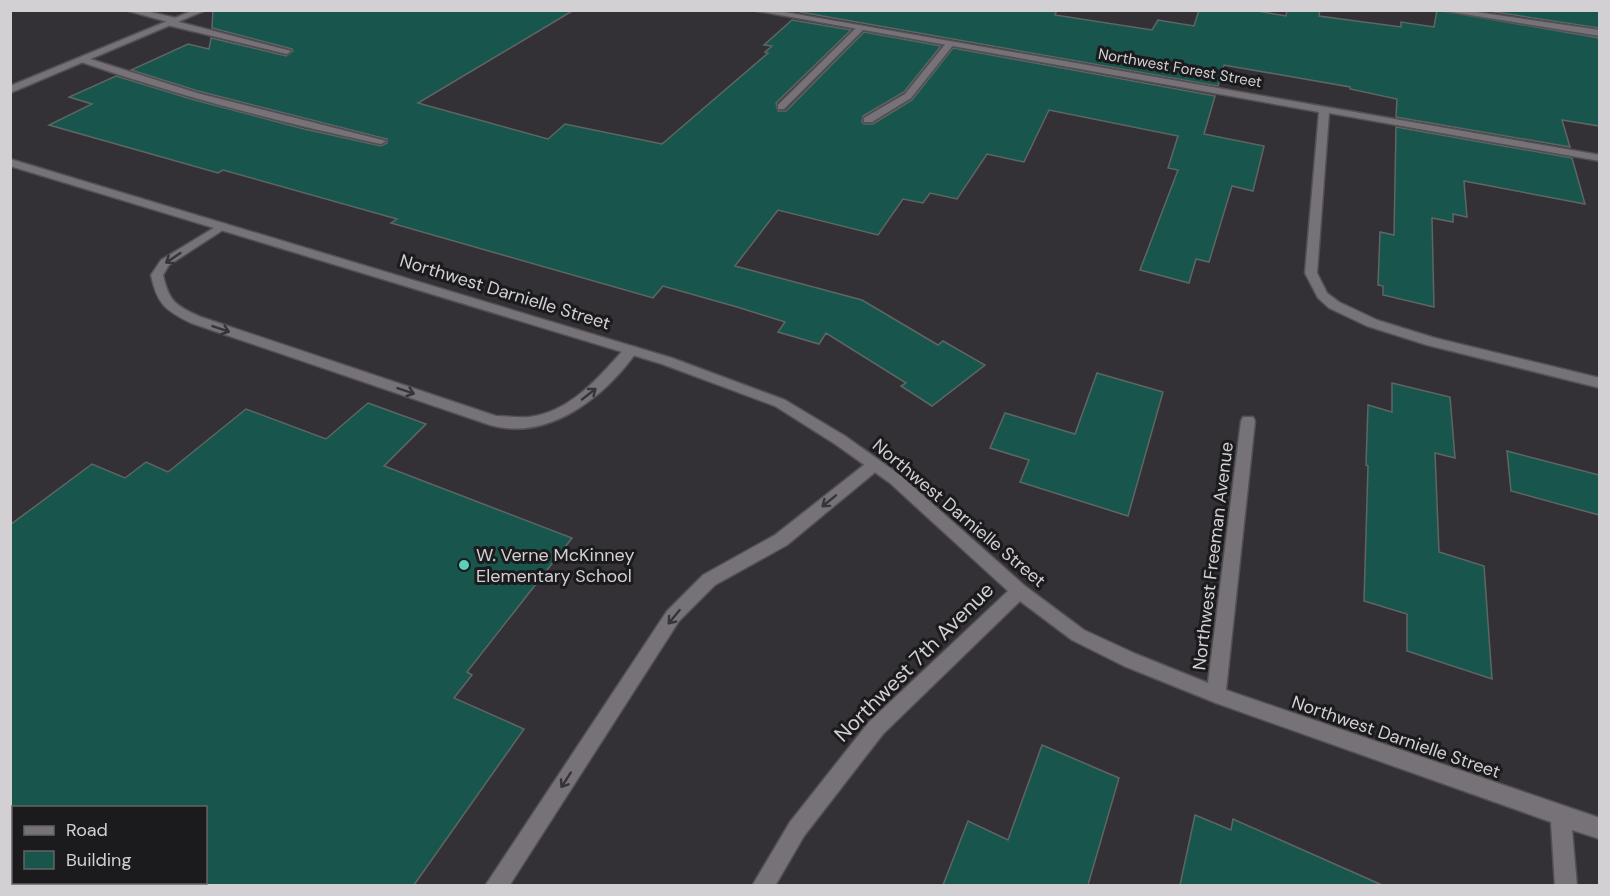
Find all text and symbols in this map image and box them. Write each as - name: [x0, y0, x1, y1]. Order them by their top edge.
- street label: Northwest Forest Street: [1097, 44, 1264, 92]
- street label: Northwest Darnielle Street: [397, 249, 613, 335]
- one-way arrow: [165, 251, 182, 264]
- one-way arrow: [211, 324, 230, 335]
- one-way arrow: [396, 386, 415, 397]
- one-way arrow: [581, 388, 597, 401]
- street label: Northwest Darnielle Street: [867, 433, 1051, 593]
- street label: Northwest Freeman Avenue: [1187, 440, 1239, 672]
- one-way arrow: [821, 495, 837, 508]
- place label: W. Verne McKinney Elementary School: [476, 543, 634, 588]
- marker: W. Verne McKinney Elementary School: [457, 558, 471, 572]
- street label: Northwest 7th Avenue: [828, 576, 1000, 748]
- one-way arrow: [667, 609, 680, 625]
- street label: Northwest Darnielle Street: [1289, 690, 1503, 784]
- one-way arrow: [560, 771, 572, 787]
- legend: [12, 806, 207, 884]
- text: Road: [66, 818, 108, 842]
- text: Building: [66, 848, 131, 872]

